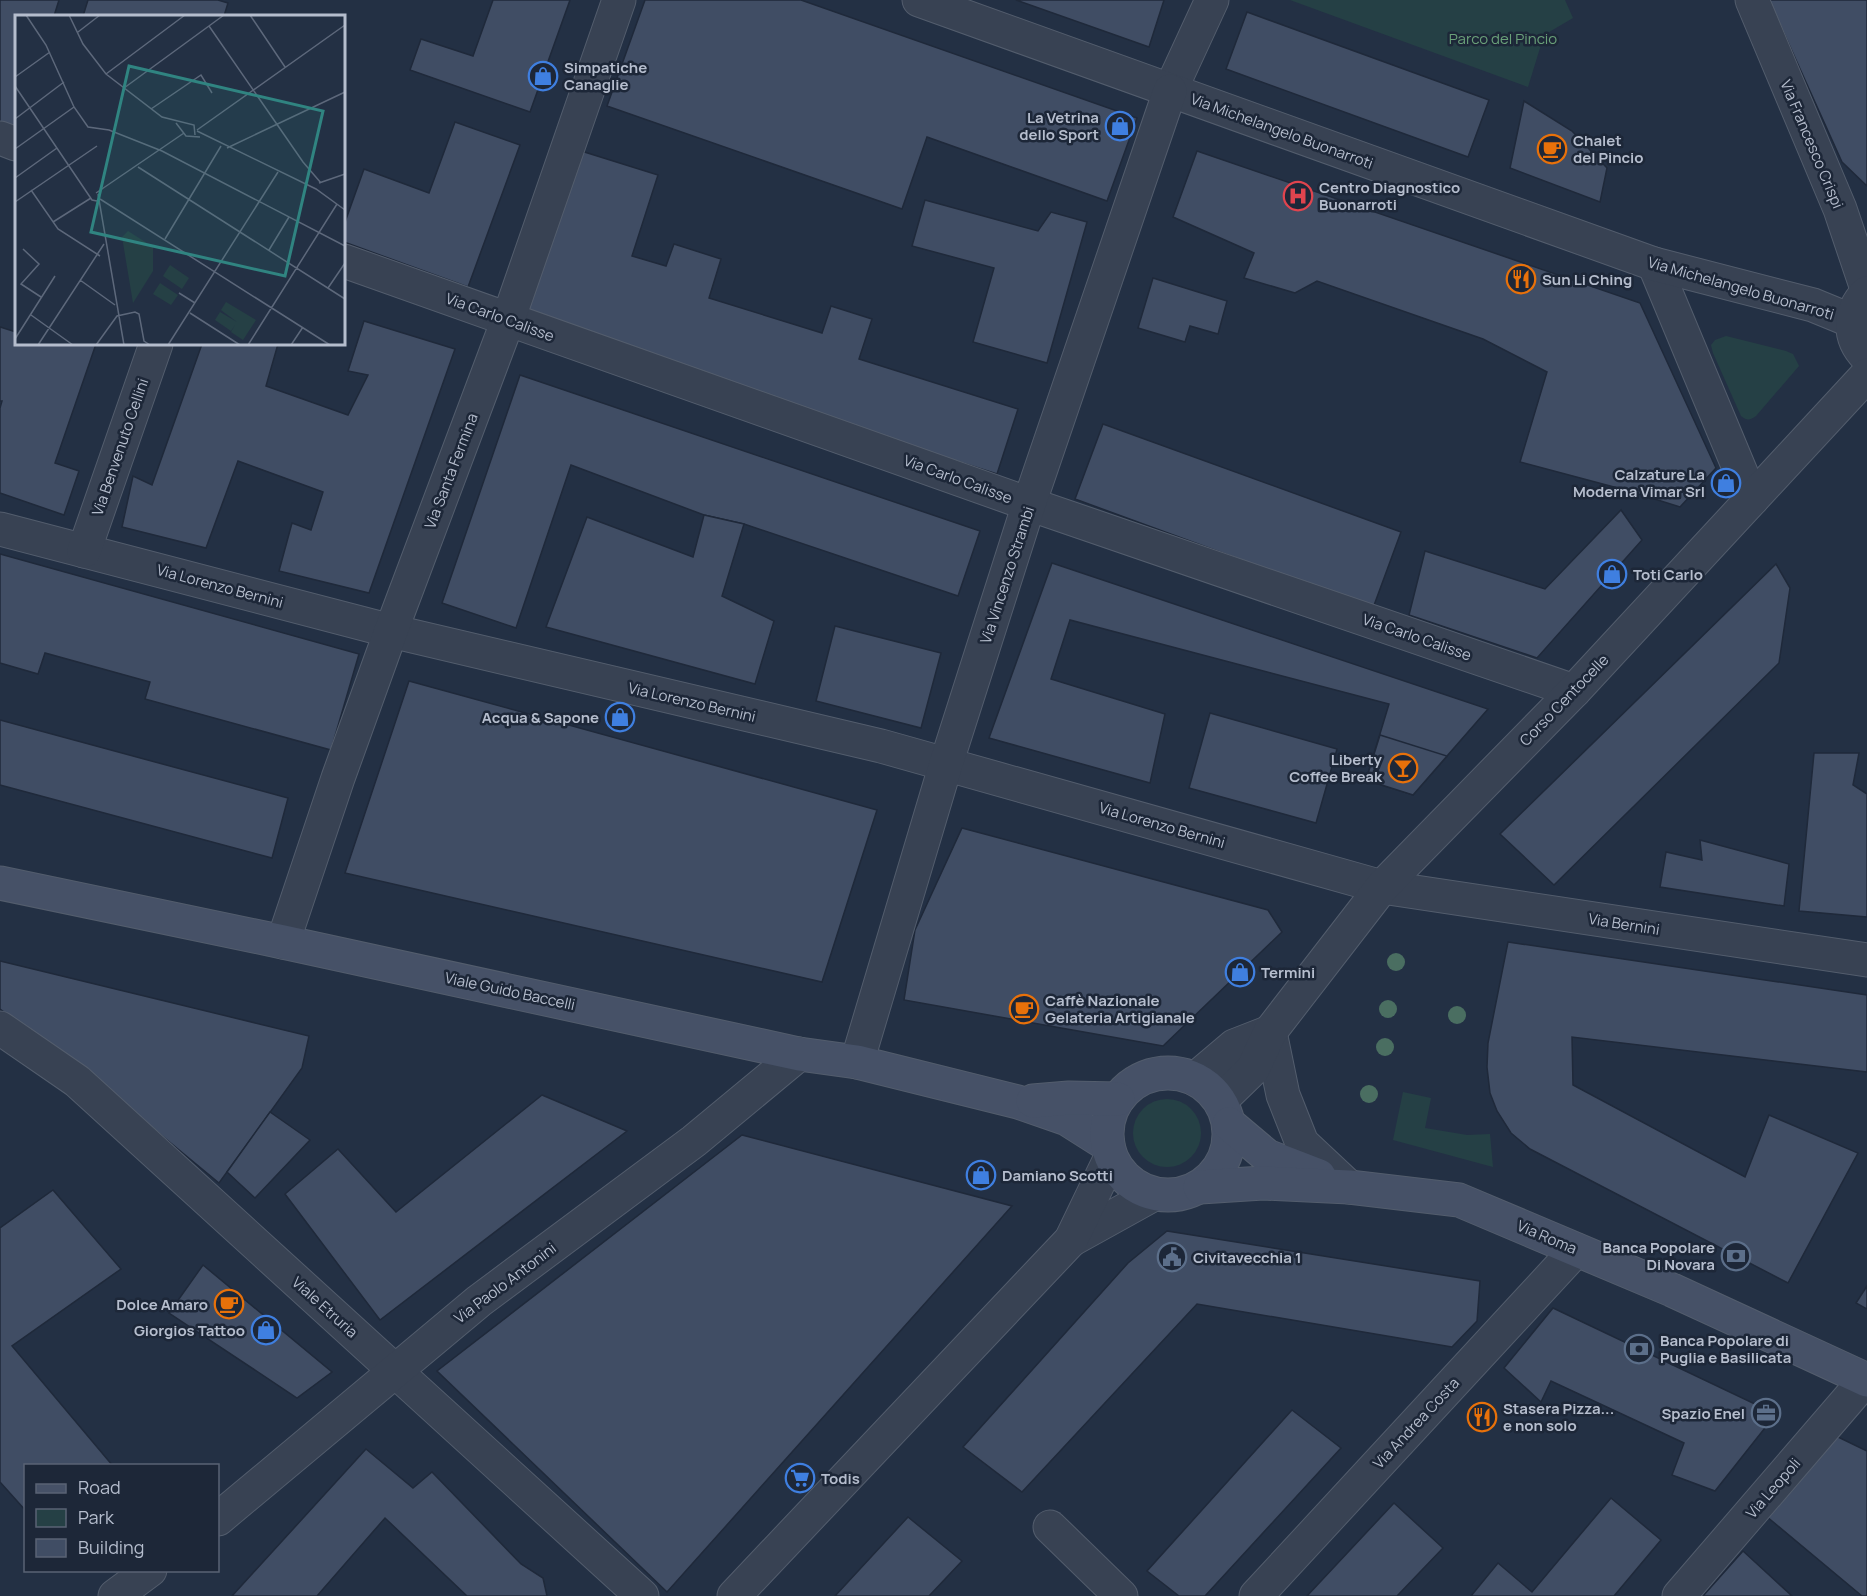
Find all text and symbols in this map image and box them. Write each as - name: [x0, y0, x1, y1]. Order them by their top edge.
- inset map: [15, 15, 345, 345]
- park label: Parco del Pincio: [1449, 28, 1557, 49]
- place label: Simpatiche Canaglie: [564, 57, 647, 95]
- shop icon: Simpatiche Canaglie: [527, 60, 559, 92]
- street label: Via Francesco Crispi: [1775, 76, 1849, 212]
- street label: Via Michelangelo Buonarroti: [1188, 88, 1376, 174]
- place label: La Vetrina dello Sport: [1019, 107, 1099, 145]
- shop icon: La Vetrina dello Sport: [1104, 110, 1136, 142]
- place label: Chalet del Pincio: [1573, 130, 1643, 168]
- cafe icon: Chalet del Pincio: [1536, 133, 1568, 165]
- place label: Centro Diagnostico Buonarroti: [1319, 177, 1460, 215]
- hospital icon: Centro Diagnostico Buonarroti: [1282, 180, 1314, 212]
- street label: Via Michelangelo Buonarroti: [1645, 251, 1837, 325]
- restaurant icon: Sun Li Ching: [1505, 263, 1537, 295]
- place label: Sun Li Ching: [1542, 269, 1632, 290]
- street label: Via Carlo Calisse: [443, 288, 557, 346]
- street label: Via Benvenuto Cellini: [87, 376, 153, 518]
- street label: Via Santa Fermina: [419, 410, 483, 532]
- street label: Via Carlo Calisse: [901, 450, 1015, 508]
- place label: Calzature La Moderna Vimar Srl: [1573, 464, 1705, 502]
- shop icon: Calzature La Moderna Vimar Srl: [1710, 467, 1742, 499]
- street label: Via Vincenzo Strambi: [975, 504, 1039, 646]
- shop icon: Toti Carlo: [1596, 558, 1628, 590]
- street label: Via Lorenzo Bernini: [154, 559, 286, 613]
- place label: Toti Carlo: [1633, 564, 1703, 585]
- street label: Via Carlo Calisse: [1360, 609, 1475, 666]
- street label: Corso Centocelle: [1515, 649, 1613, 750]
- street label: Via Lorenzo Bernini: [626, 677, 758, 727]
- shop icon: Acqua & Sapone: [604, 701, 636, 733]
- place label: Acqua & Sapone: [482, 707, 599, 728]
- place label: Liberty Coffee Break: [1289, 749, 1383, 787]
- bar icon: Liberty Coffee Break: [1387, 752, 1419, 784]
- street label: Via Lorenzo Bernini: [1097, 797, 1227, 853]
- street label: Via Bernini: [1587, 908, 1661, 940]
- shop icon: Termini: [1224, 956, 1256, 988]
- place label: Termini: [1261, 962, 1315, 983]
- street label: Viale Guido Baccelli: [443, 967, 577, 1015]
- place label: Caffè Nazionale Gelateria Artigianale: [1045, 990, 1195, 1028]
- cafe icon: Caffè Nazionale Gelateria Artigianale: [1008, 993, 1040, 1025]
- shop icon: Damiano Scotti: [965, 1159, 997, 1191]
- place label: Damiano Scotti: [1002, 1165, 1113, 1186]
- street label: Via Roma: [1514, 1215, 1580, 1259]
- place label: Banca Popolare Di Novara: [1603, 1237, 1715, 1275]
- street label: Via Paolo Antonini: [450, 1238, 560, 1328]
- bank icon: Banca Popolare Di Novara: [1720, 1240, 1752, 1272]
- public building icon: Civitavecchia 1: [1156, 1241, 1188, 1273]
- place label: Civitavecchia 1: [1193, 1247, 1302, 1268]
- street label: Viale Etruria: [288, 1272, 362, 1342]
- cafe icon: Dolce Amaro: [213, 1288, 245, 1320]
- place label: Dolce Amaro: [116, 1294, 208, 1315]
- shop icon: Giorgios Tattoo: [250, 1314, 282, 1346]
- place label: Giorgios Tattoo: [134, 1320, 245, 1341]
- place label: Banca Popolare di Puglia e Basilicata: [1660, 1330, 1791, 1368]
- bank icon: Banca Popolare di Puglia e Basilicata: [1623, 1333, 1655, 1365]
- street label: Via Andrea Costa: [1368, 1373, 1464, 1473]
- office icon: Spazio Enel: [1750, 1397, 1782, 1429]
- place label: Stasera Pizza... e non solo: [1503, 1398, 1614, 1436]
- restaurant icon: Stasera Pizza... e non solo: [1466, 1401, 1498, 1433]
- place label: Spazio Enel: [1662, 1403, 1745, 1424]
- street label: Via Leopoli: [1741, 1453, 1805, 1523]
- supermarket icon: Todis: [784, 1462, 816, 1494]
- legend: [24, 1464, 219, 1572]
- place label: Todis: [821, 1468, 860, 1489]
- text: Road: [78, 1475, 121, 1499]
- text: Park: [78, 1505, 115, 1529]
- text: Building: [78, 1535, 144, 1559]

